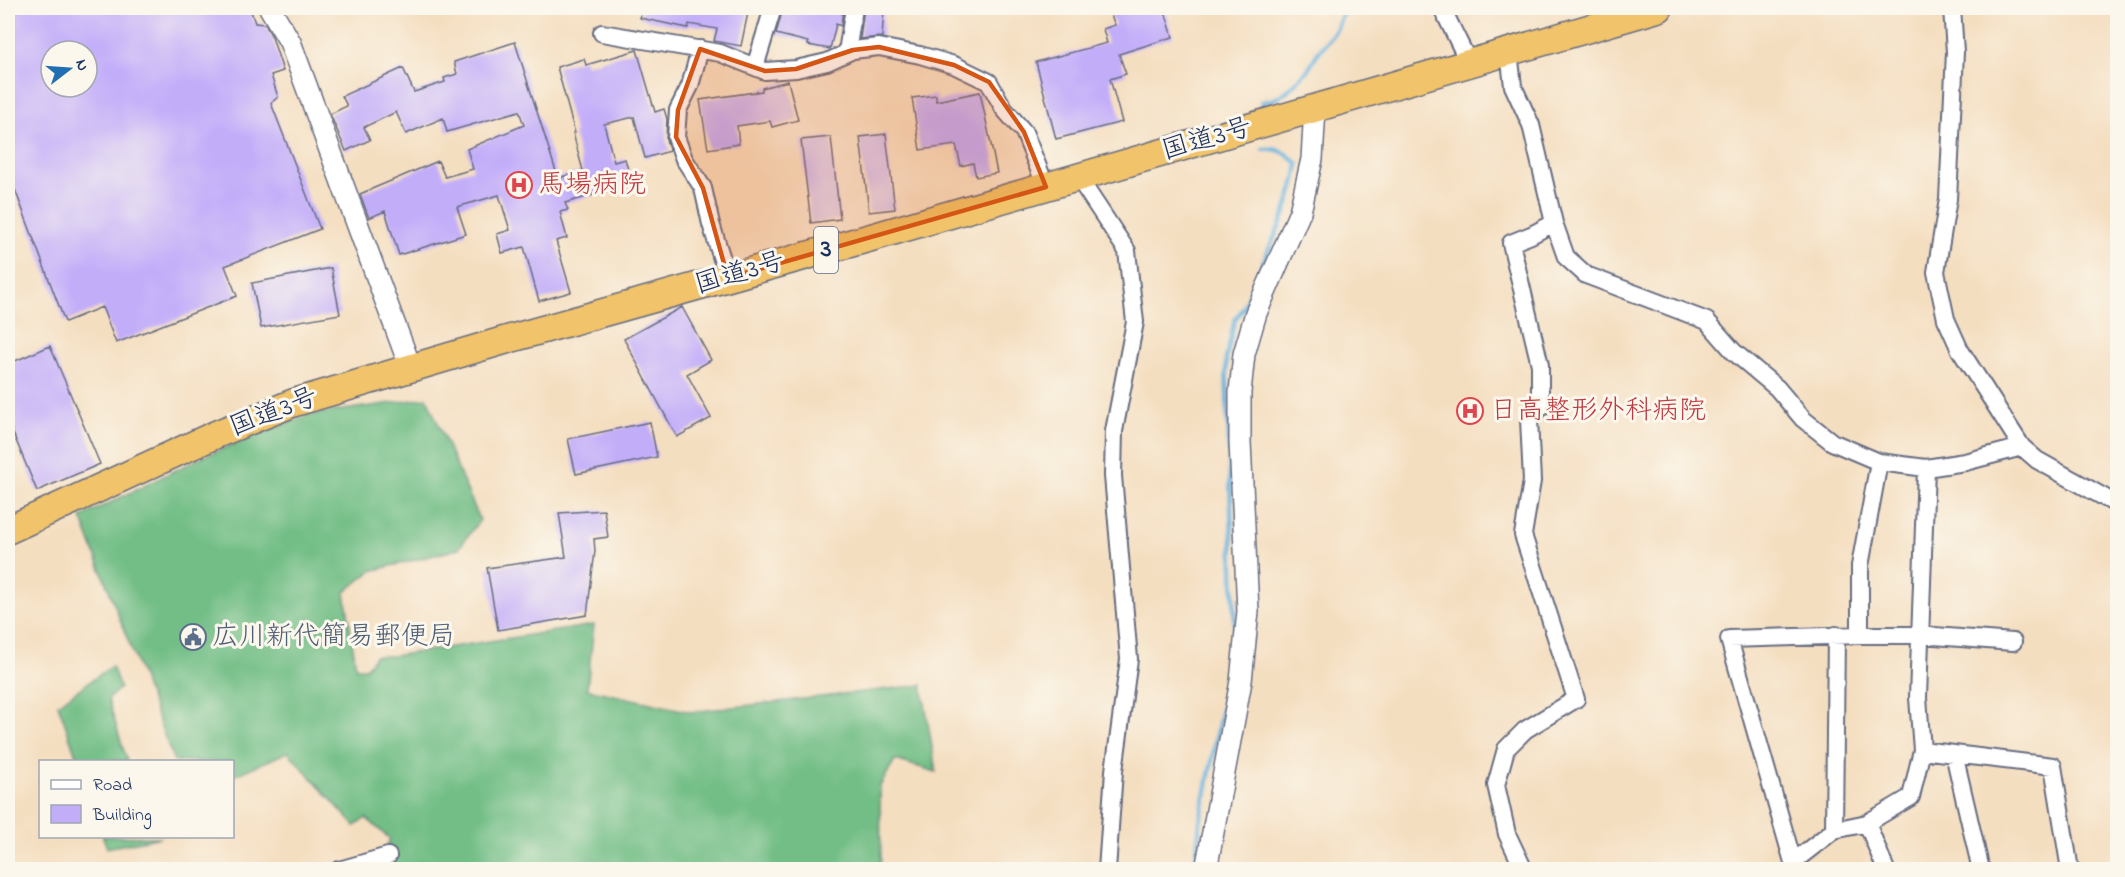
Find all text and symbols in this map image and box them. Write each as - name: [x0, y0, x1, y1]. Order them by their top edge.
- north arrow: [39, 39, 99, 99]
- text: N: [68, 57, 95, 74]
- street label: 国道3号: [1157, 109, 1257, 171]
- place label: 馬場病院: [538, 166, 646, 205]
- hospital icon: 馬場病院: [504, 170, 534, 200]
- road number: 3: [814, 227, 838, 273]
- street label: 国道3号: [690, 243, 790, 305]
- street label: 国道3号: [224, 378, 324, 448]
- place label: 日高整形外科病院: [1490, 392, 1706, 431]
- hospital icon: 日高整形外科病院: [1455, 396, 1485, 426]
- place label: 広川新代簡易郵便局: [212, 618, 455, 657]
- public building icon: 広川新代簡易郵便局: [178, 622, 208, 652]
- legend: [39, 760, 234, 838]
- text: Road: [93, 773, 132, 799]
- text: Building: [92, 803, 152, 830]

